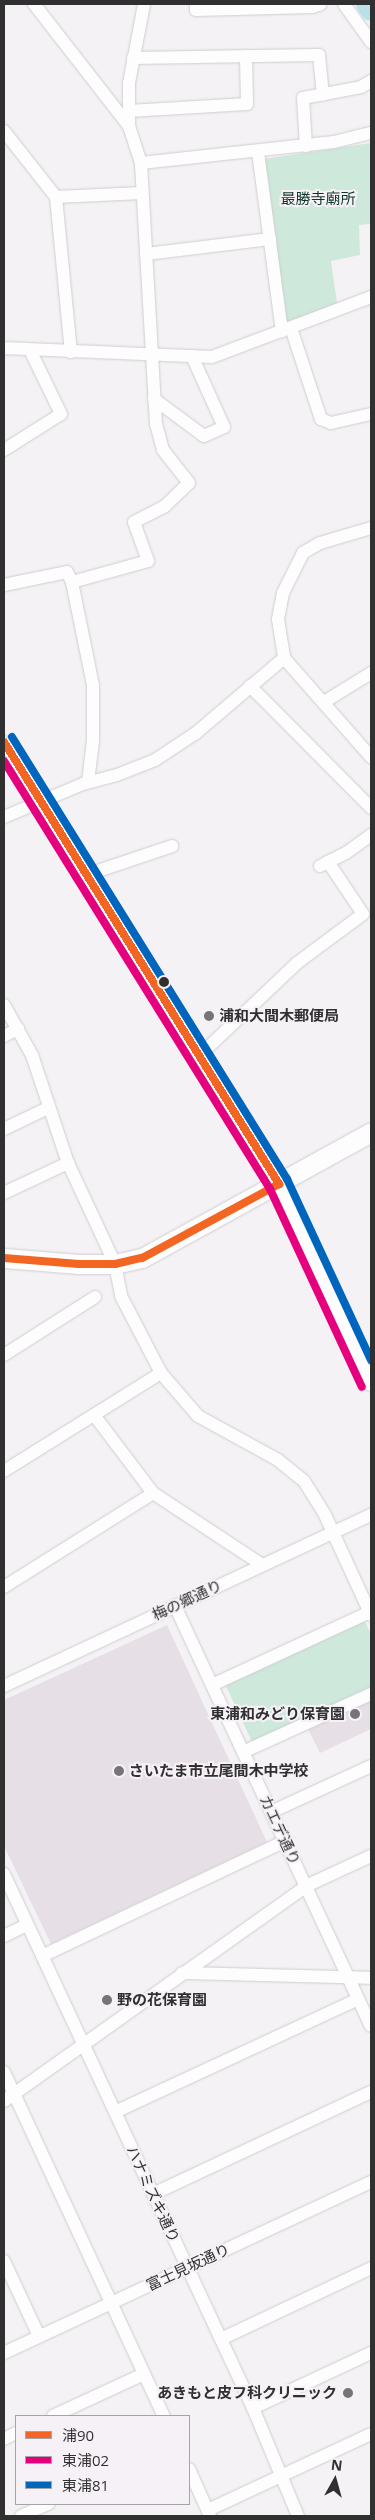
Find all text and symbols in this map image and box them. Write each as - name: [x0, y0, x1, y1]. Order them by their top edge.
- park label: 最勝寺廟所: [281, 190, 355, 208]
- unlabelled marker: [159, 977, 169, 987]
- place label: 浦和大間木郵便局: [219, 1007, 339, 1025]
- marker: 浦和大間木郵便局: [203, 1010, 215, 1022]
- street label: 梅の郷通り: [149, 1576, 225, 1624]
- place label: 東浦和みどり保育園: [210, 1705, 345, 1723]
- marker: 東浦和みどり保育園: [349, 1708, 361, 1720]
- place label: さいたま市立尾間木中学校: [129, 1762, 309, 1780]
- marker: さいたま市立尾間木中学校: [113, 1765, 125, 1777]
- street label: カエデ通り: [256, 1792, 304, 1868]
- place label: 野の花保育園: [117, 1991, 207, 2009]
- marker: 野の花保育園: [101, 1994, 113, 2006]
- street label: ハナミズキ通り: [123, 2143, 183, 2245]
- street label: 富士見坂通り: [143, 2240, 233, 2294]
- place label: あきもと皮フ科クリニック: [157, 2384, 337, 2402]
- marker: あきもと皮フ科クリニック: [341, 2386, 355, 2400]
- legend: [15, 2415, 190, 2505]
- text: 浦90: [62, 2425, 94, 2445]
- text: 東浦02: [62, 2450, 109, 2470]
- text: N: [330, 2454, 344, 2475]
- north arrow: [310, 2455, 360, 2505]
- text: 東浦81: [62, 2475, 109, 2495]

